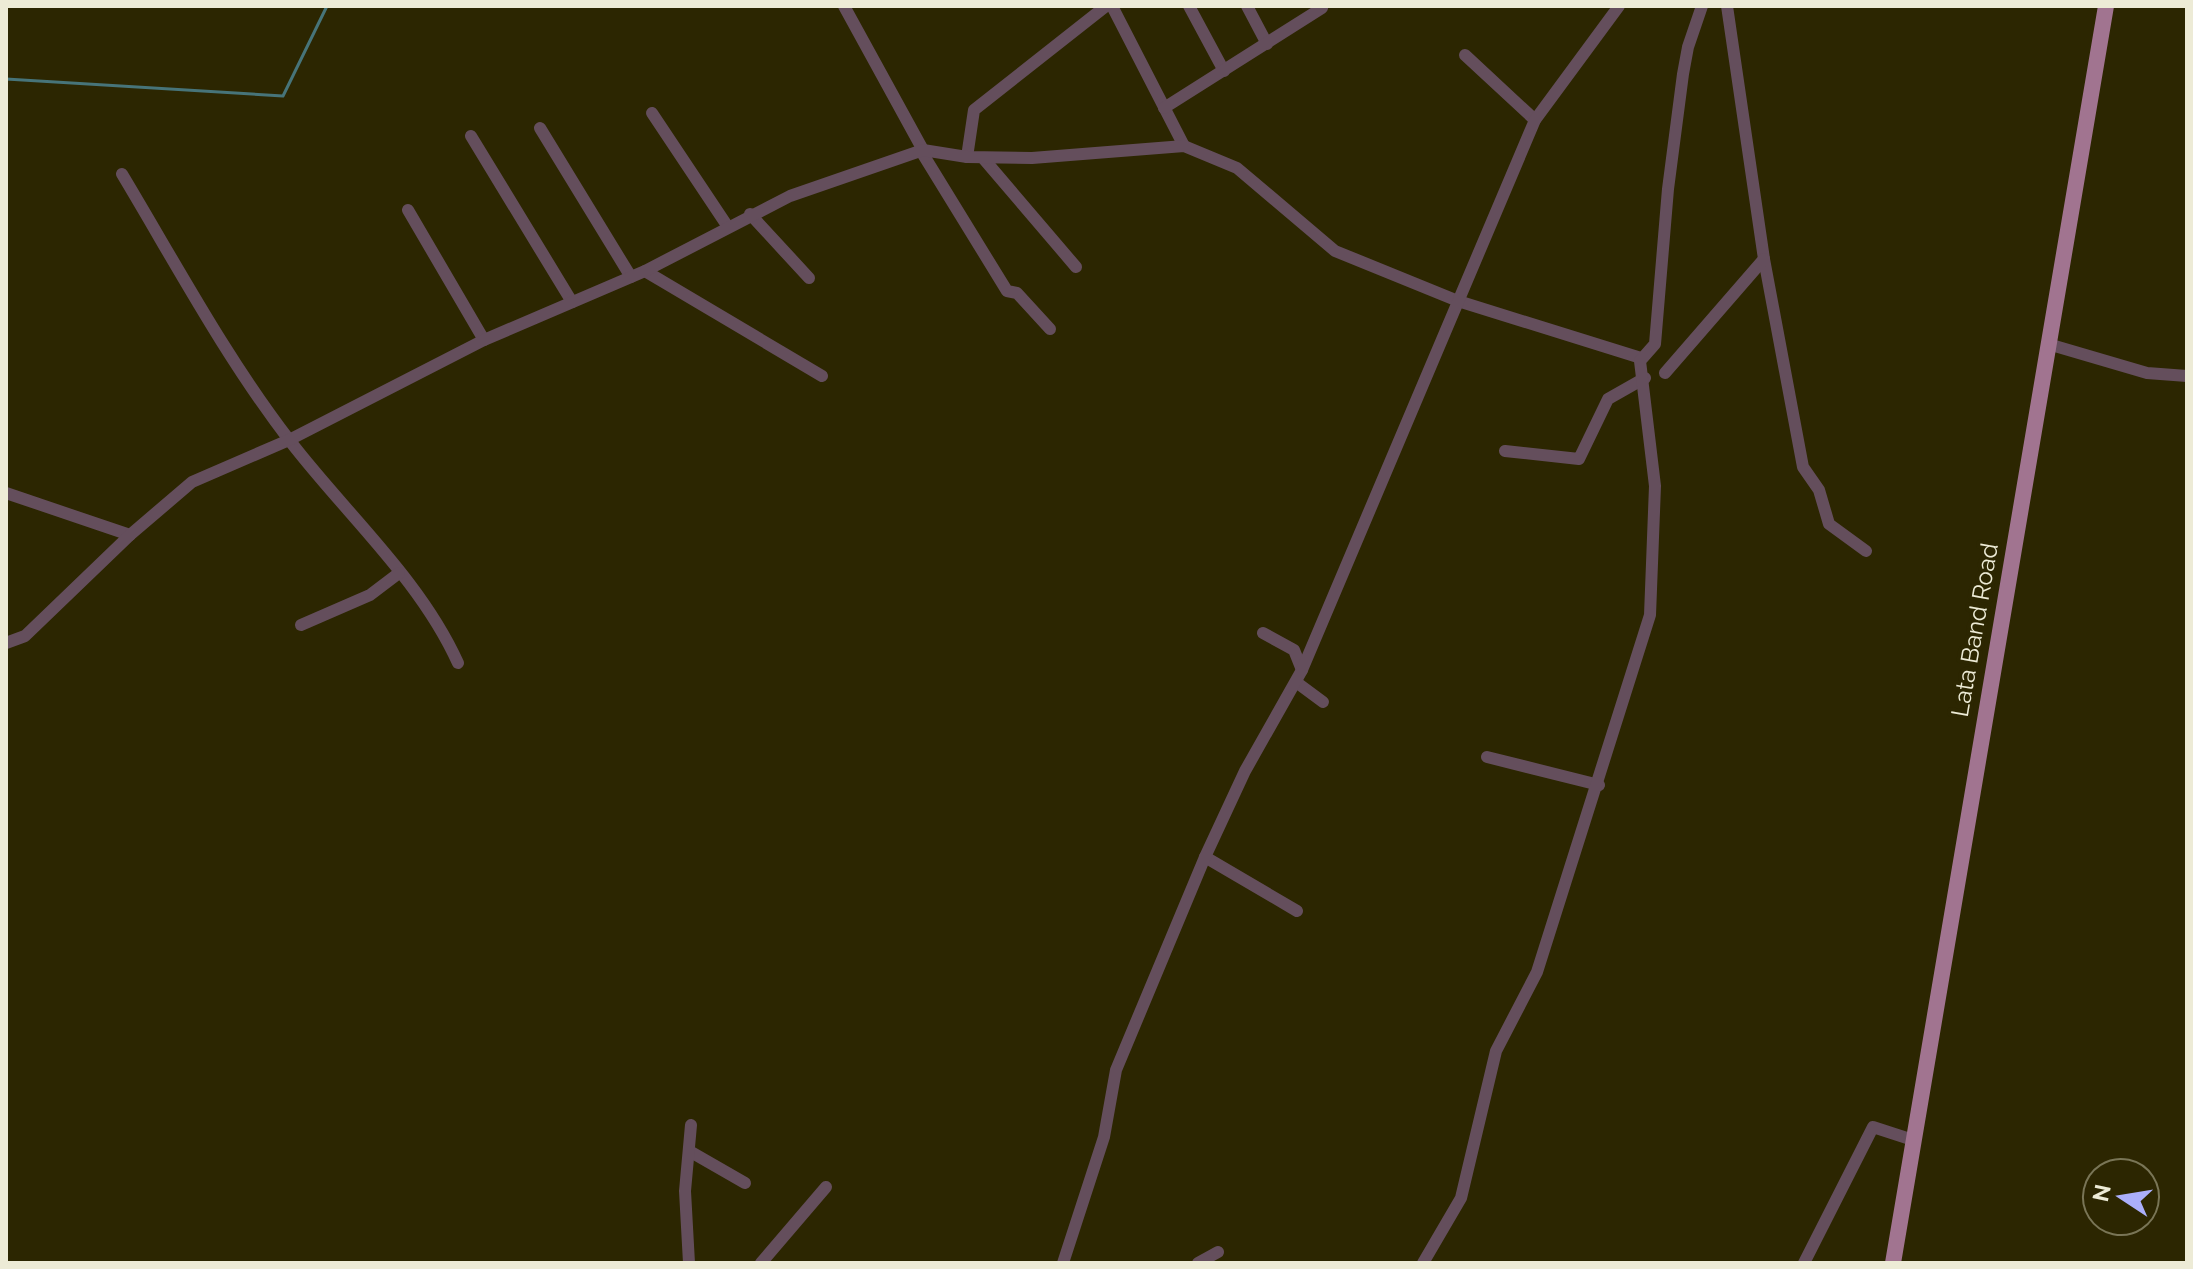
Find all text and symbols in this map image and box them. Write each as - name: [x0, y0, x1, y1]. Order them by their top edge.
- street label: Lata Band Road: [1945, 541, 2004, 719]
- north arrow: [2081, 1157, 2161, 1237]
- text: N: [2087, 1182, 2116, 1204]

